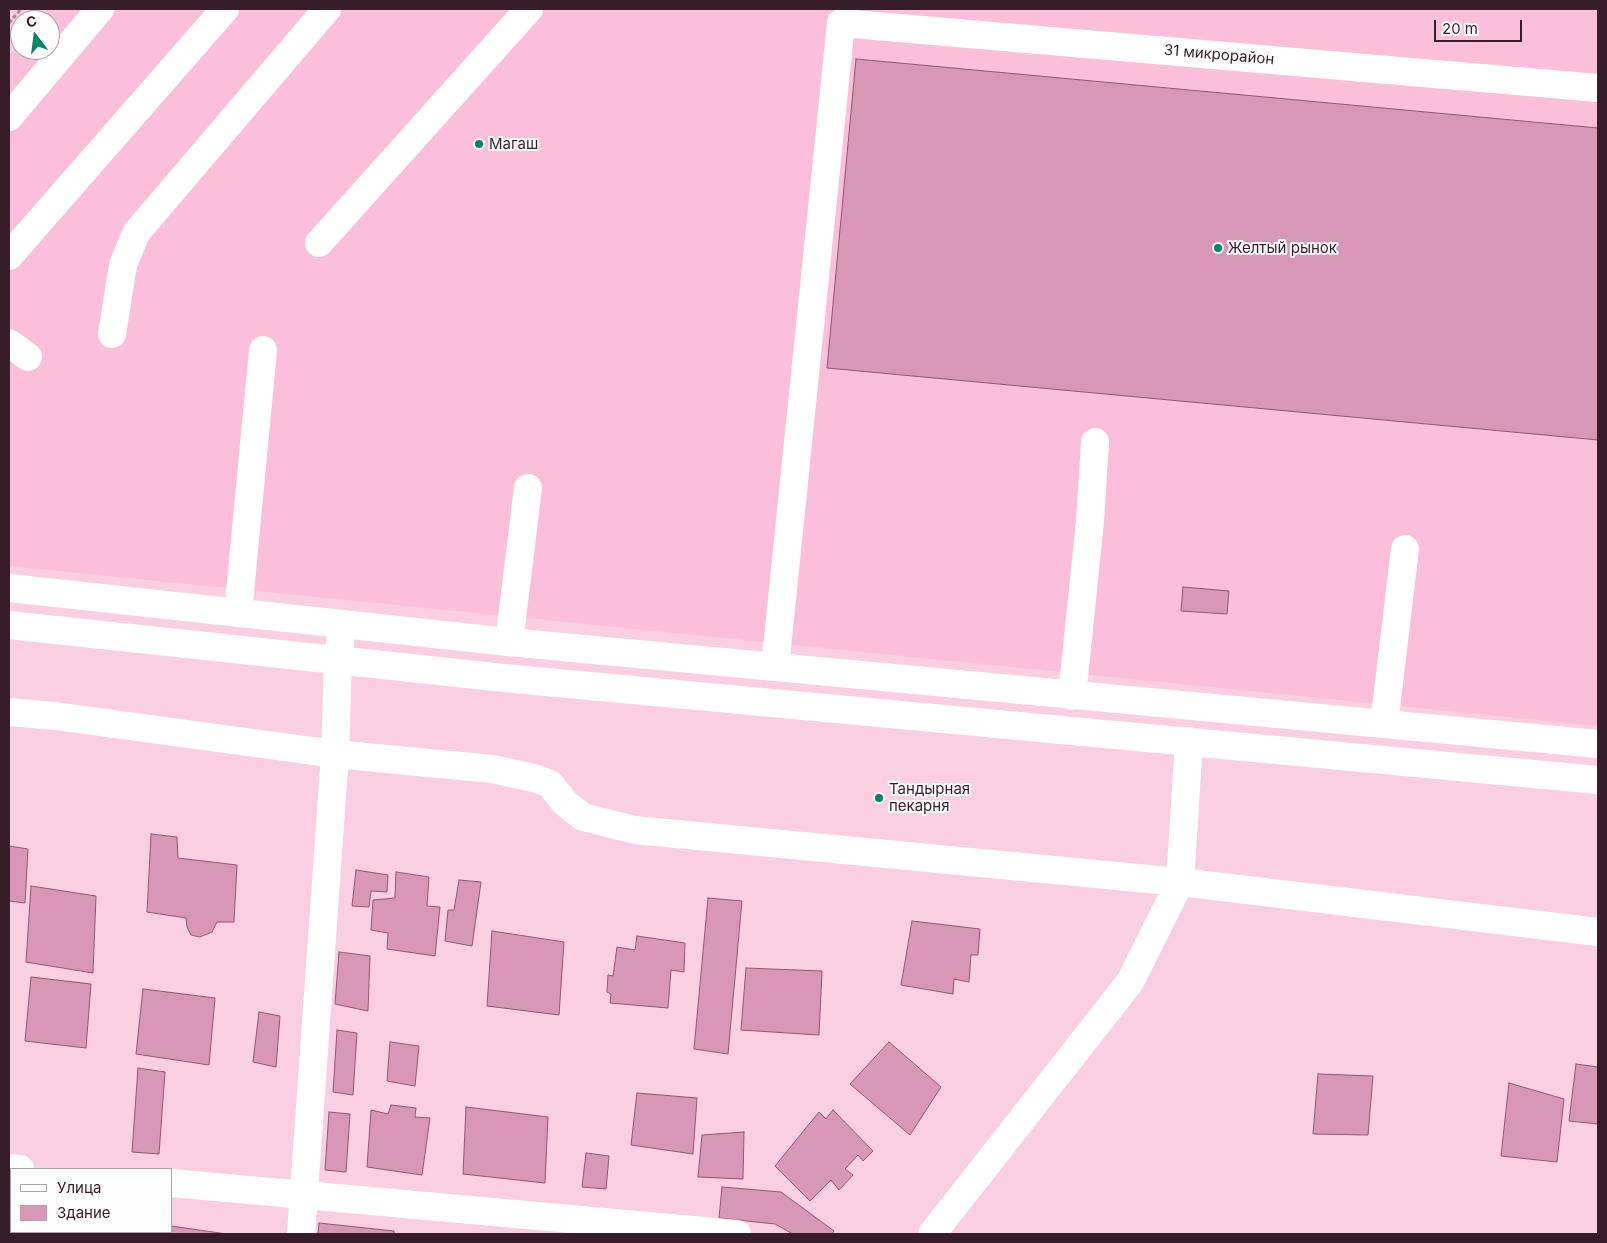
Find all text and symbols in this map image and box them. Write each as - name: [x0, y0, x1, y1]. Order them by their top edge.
- north arrow: [10, 10, 60, 60]
- scale bar: [1437, 10, 1524, 42]
- text: С: [24, 11, 38, 31]
- text: 20 m: [1442, 19, 1478, 38]
- street label: 31 микрорайон: [1163, 41, 1275, 69]
- place label: Магаш: [489, 135, 538, 153]
- marker: Магаш: [473, 138, 485, 150]
- place label: Желтый рынок: [1228, 239, 1337, 257]
- marker: Желтый рынок: [1212, 242, 1224, 254]
- place label: Тандырная пекарня: [889, 780, 970, 815]
- marker: Тандырная пекарня: [873, 792, 885, 804]
- legend: [10, 1168, 172, 1233]
- text: Улица: [57, 1178, 101, 1197]
- text: Здание: [57, 1203, 111, 1222]

